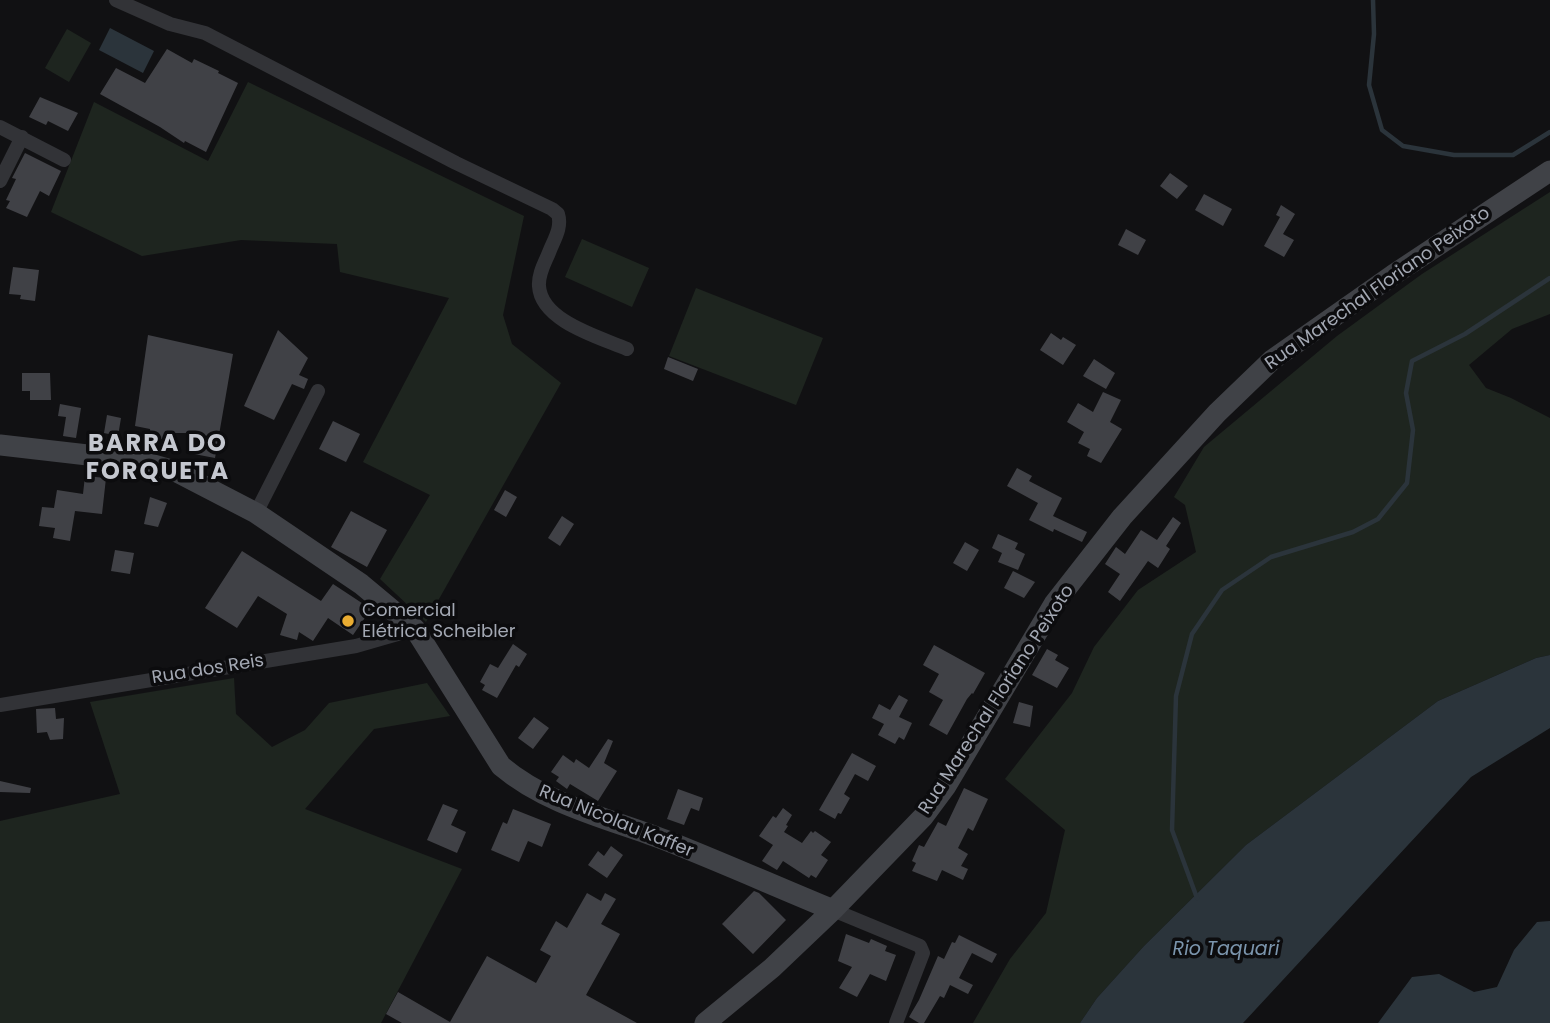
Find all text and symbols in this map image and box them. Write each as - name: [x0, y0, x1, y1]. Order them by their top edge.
- street label: Rua Marechal Floriano Peixoto: [1262, 203, 1494, 375]
- district label: BARRA DO FORQUETA: [87, 431, 229, 487]
- street label: Rua Marechal Floriano Peixoto: [915, 581, 1079, 819]
- place label: Comercial Elétrica Scheibler: [362, 600, 515, 642]
- marker: Comercial Elétrica Scheibler: [340, 613, 356, 629]
- street label: Rua dos Reis: [150, 650, 266, 690]
- street label: Rua Nicolau Kaffer: [536, 781, 696, 863]
- water label: Rio Taquari: [1173, 939, 1279, 961]

